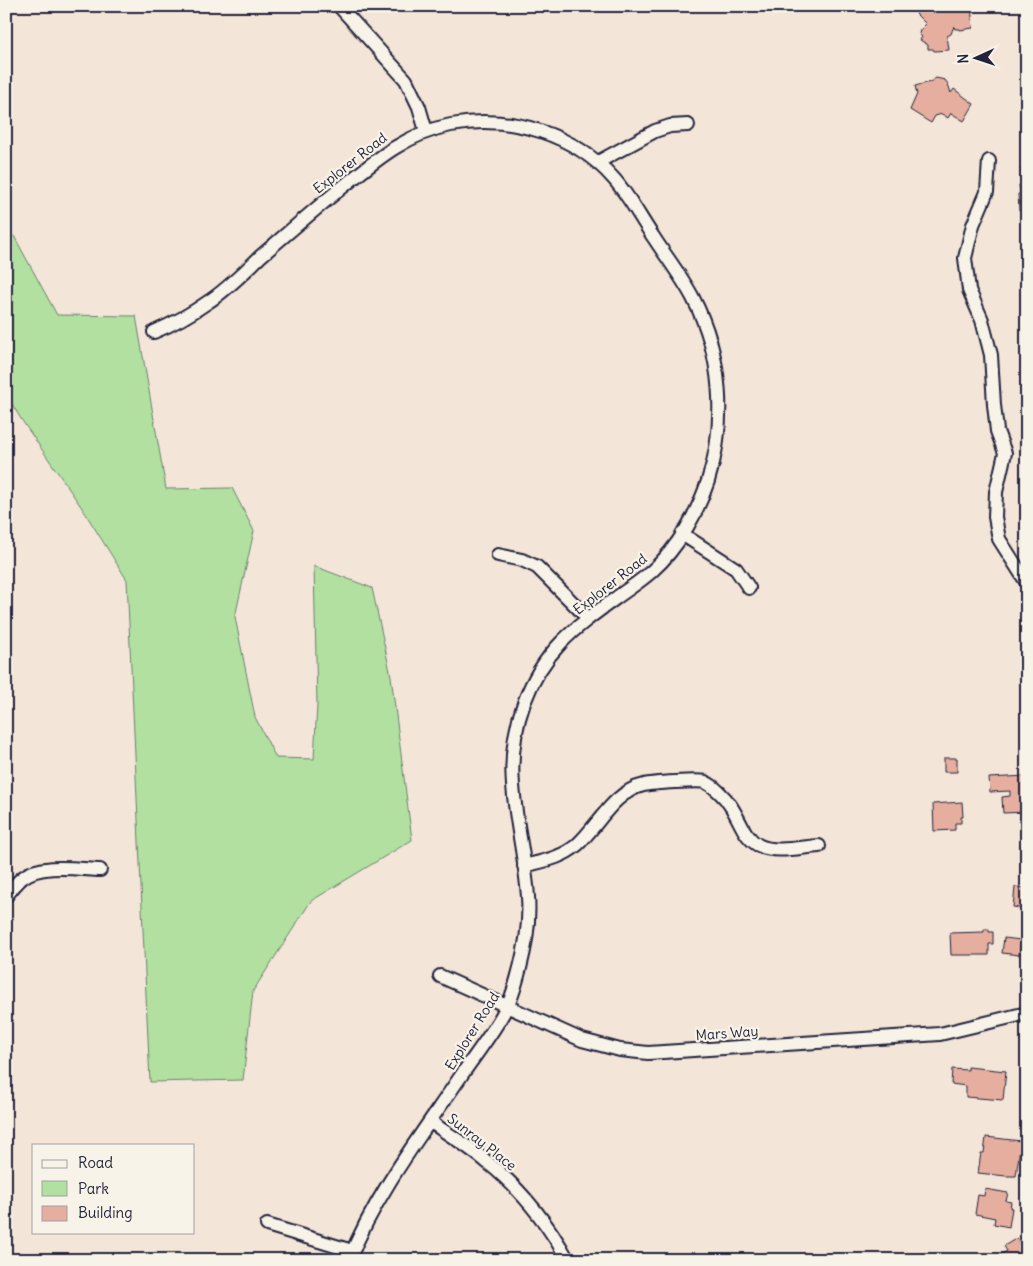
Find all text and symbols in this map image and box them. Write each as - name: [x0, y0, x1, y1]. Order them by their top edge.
- north arrow: [950, 32, 1000, 82]
- text: N: [954, 53, 972, 64]
- street label: Explorer Road: [310, 129, 390, 197]
- street label: Explorer Road: [570, 550, 650, 618]
- street label: Explorer Road: [441, 989, 503, 1073]
- street label: Mars Way: [695, 1022, 759, 1044]
- street label: Sunray Place: [444, 1109, 520, 1175]
- legend: [32, 1144, 195, 1234]
- text: Road: [78, 1153, 113, 1172]
- text: Park: [78, 1179, 109, 1198]
- text: Building: [78, 1203, 133, 1222]

